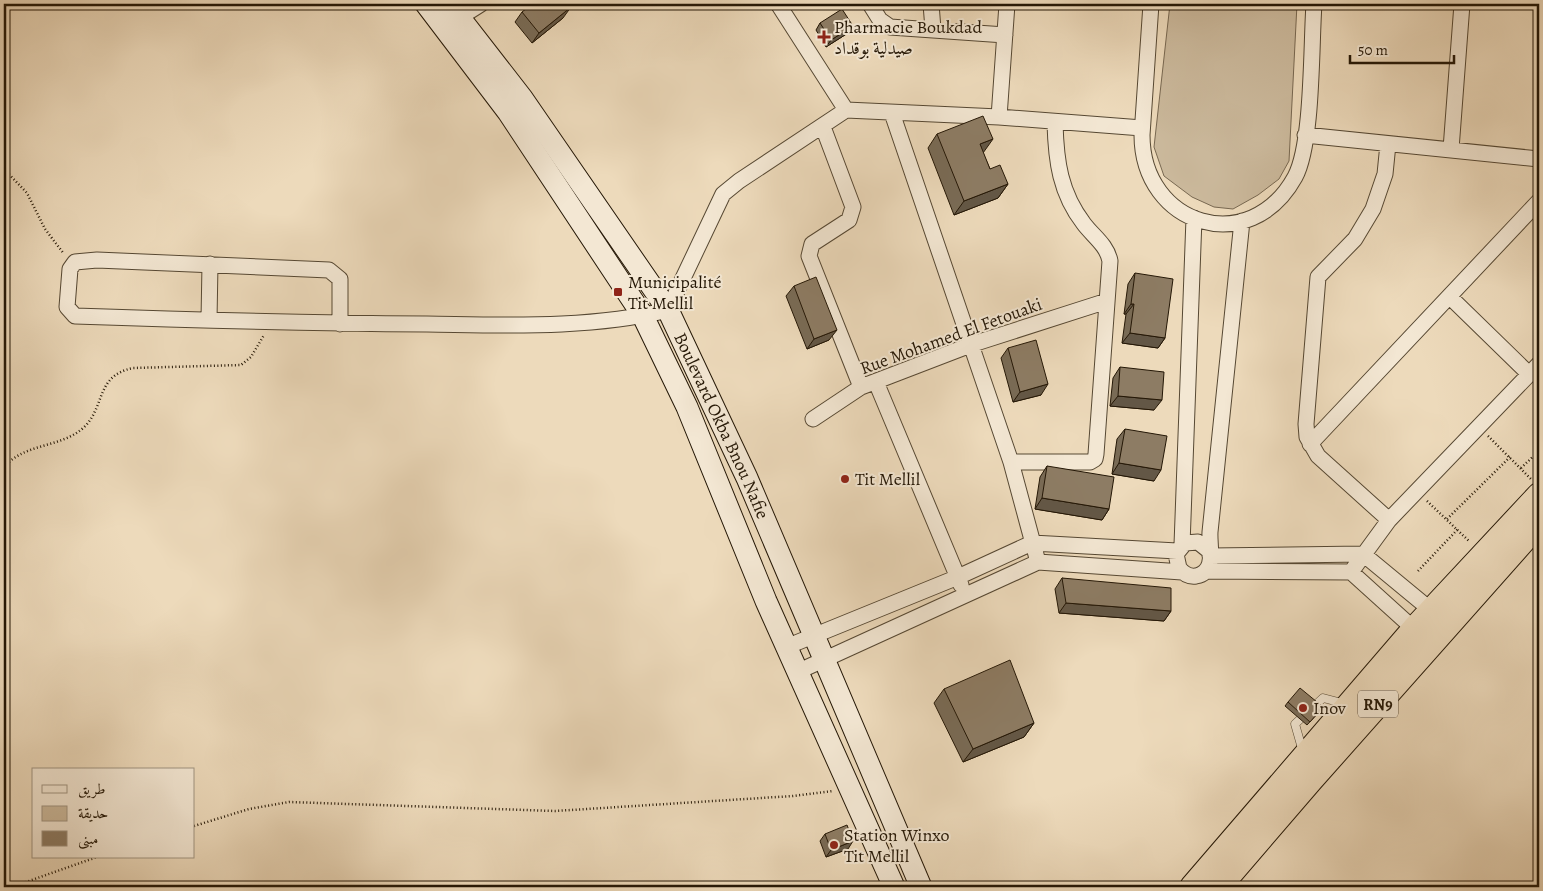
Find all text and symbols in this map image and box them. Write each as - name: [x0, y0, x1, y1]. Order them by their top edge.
- place label: Pharmacie Boukdad صيدلية بوقداد: [834, 15, 982, 60]
- marker: Pharmacie Boukdad صيدلية بوقداد: [818, 31, 830, 43]
- scale bar: [1350, 32, 1454, 64]
- text: 50 m: [1358, 40, 1388, 60]
- place label: Municipalité Tit Mellil: [628, 270, 722, 315]
- marker: Municipalité Tit Mellil: [612, 286, 624, 298]
- street label: Rue Mohamed El Fetouaki: [857, 292, 1045, 380]
- street label: Boulevard Okba Bnou Nafie: [668, 329, 775, 523]
- place label: Tit Mellil: [855, 467, 921, 491]
- marker: Tit Mellil: [839, 473, 851, 485]
- road number: RN9: [1358, 691, 1398, 718]
- place label: Inov: [1313, 696, 1347, 720]
- marker: Inov: [1297, 702, 1309, 714]
- legend: [32, 768, 195, 858]
- text: طريق: [78, 779, 105, 799]
- text: حديقة: [78, 803, 108, 823]
- place label: Station Winxo Tit Mellil: [844, 823, 949, 868]
- text: مبنى: [78, 829, 98, 850]
- marker: Station Winxo Tit Mellil: [828, 839, 840, 851]

